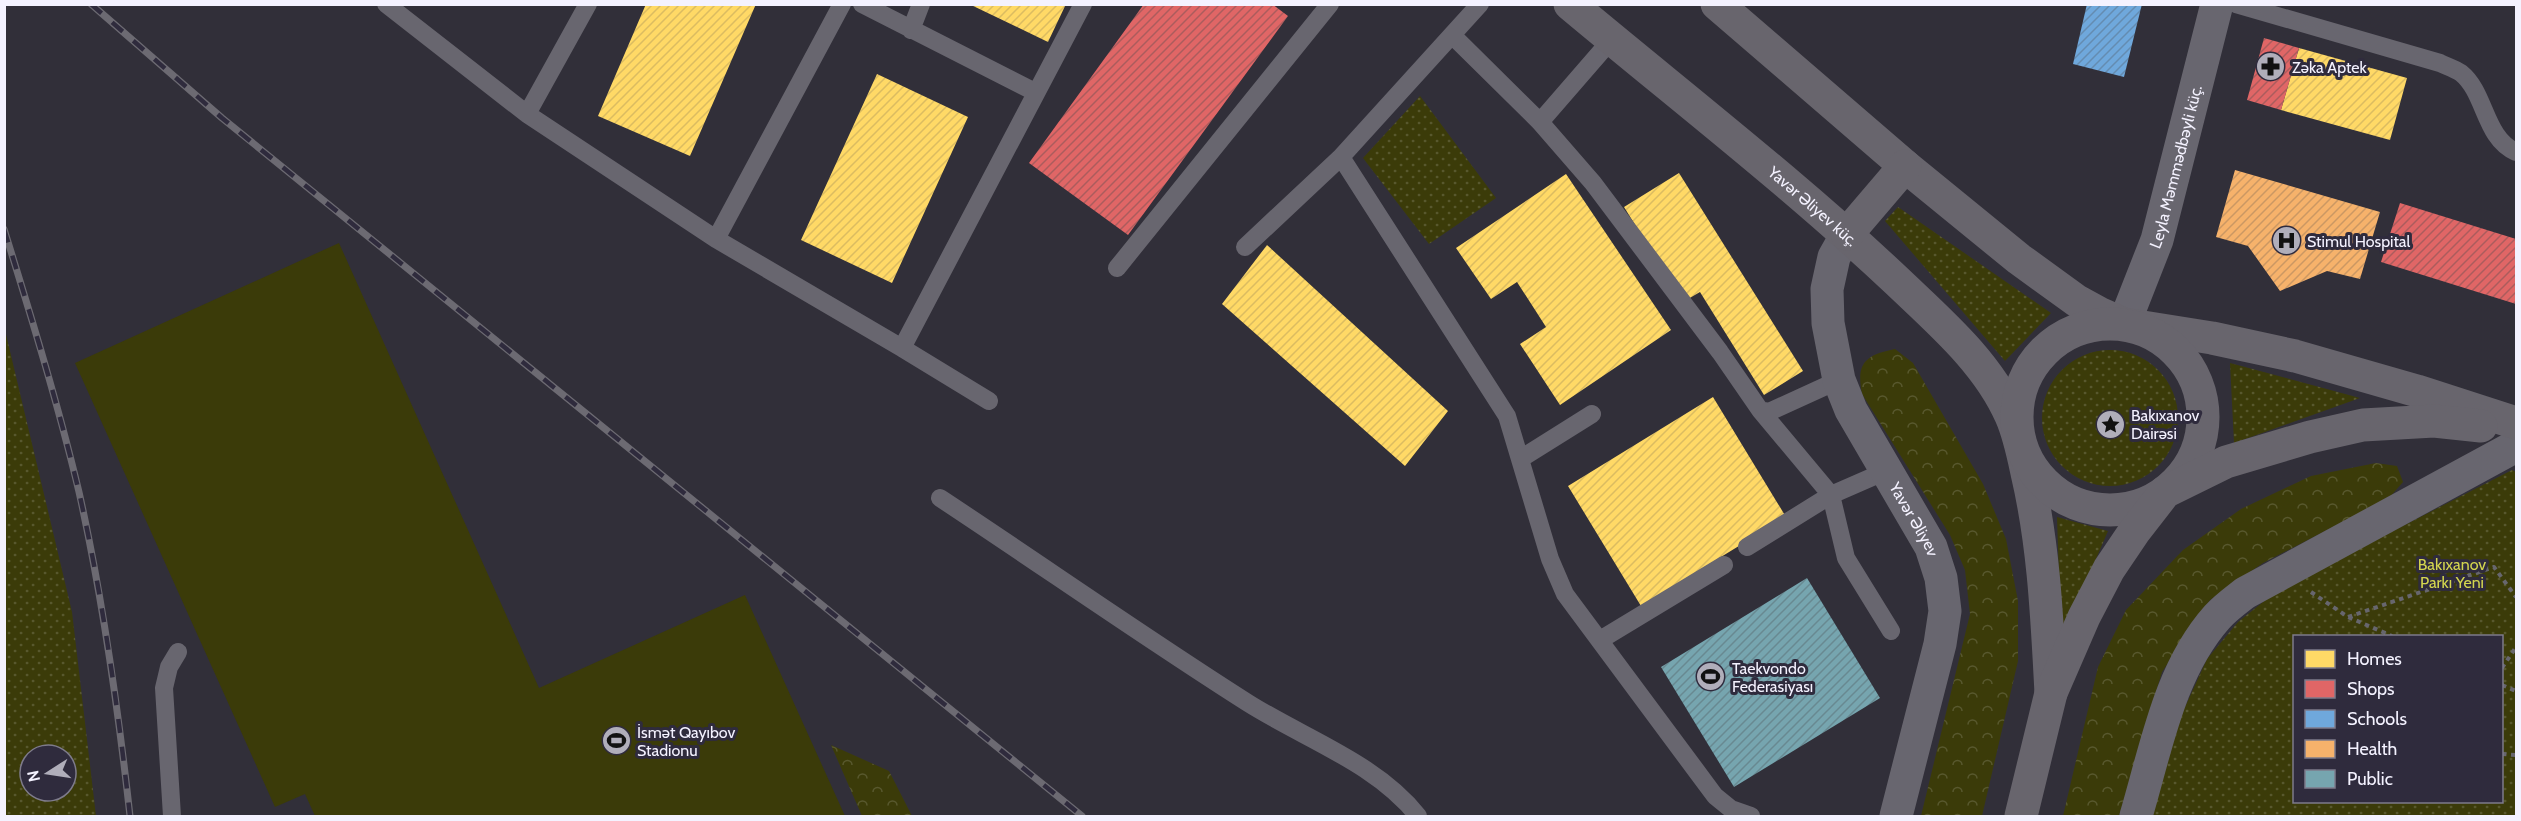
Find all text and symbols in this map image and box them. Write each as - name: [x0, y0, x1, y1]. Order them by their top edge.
- pharmacy icon: Zəka Aptek: [2255, 51, 2287, 83]
- place label: Zəka Aptek: [2292, 58, 2368, 77]
- street label: Leyla Məmmədbəyli küç.: [2146, 83, 2206, 251]
- street label: Yavər Əliyev küç.: [1763, 162, 1861, 250]
- hospital icon: Stimul Hospital: [2270, 225, 2302, 257]
- place label: Stimul Hospital: [2307, 232, 2411, 251]
- place label: Bakıxanov Dairəsi: [2131, 406, 2200, 443]
- place icon: Bakıxanov Dairəsi: [2094, 408, 2126, 440]
- street label: Yavər Əliyev: [1885, 478, 1942, 559]
- park label: Bakıxanov Parkı Yeni: [2418, 555, 2486, 592]
- legend: [2293, 635, 2503, 803]
- text: Homes: [2347, 648, 2402, 670]
- place label: Taekvondo Federasiyası: [1732, 659, 1813, 696]
- sports icon: Taekvondo Federasiyası: [1695, 661, 1727, 693]
- text: Shops: [2347, 678, 2395, 700]
- text: Schools: [2347, 708, 2407, 730]
- place label: İsmət Qayıbov Stadionu: [637, 723, 735, 760]
- sports icon: İsmət Qayıbov Stadionu: [600, 725, 632, 757]
- text: Health: [2347, 738, 2397, 760]
- north arrow: [18, 743, 78, 803]
- text: Public: [2347, 768, 2393, 790]
- text: N: [23, 769, 44, 784]

